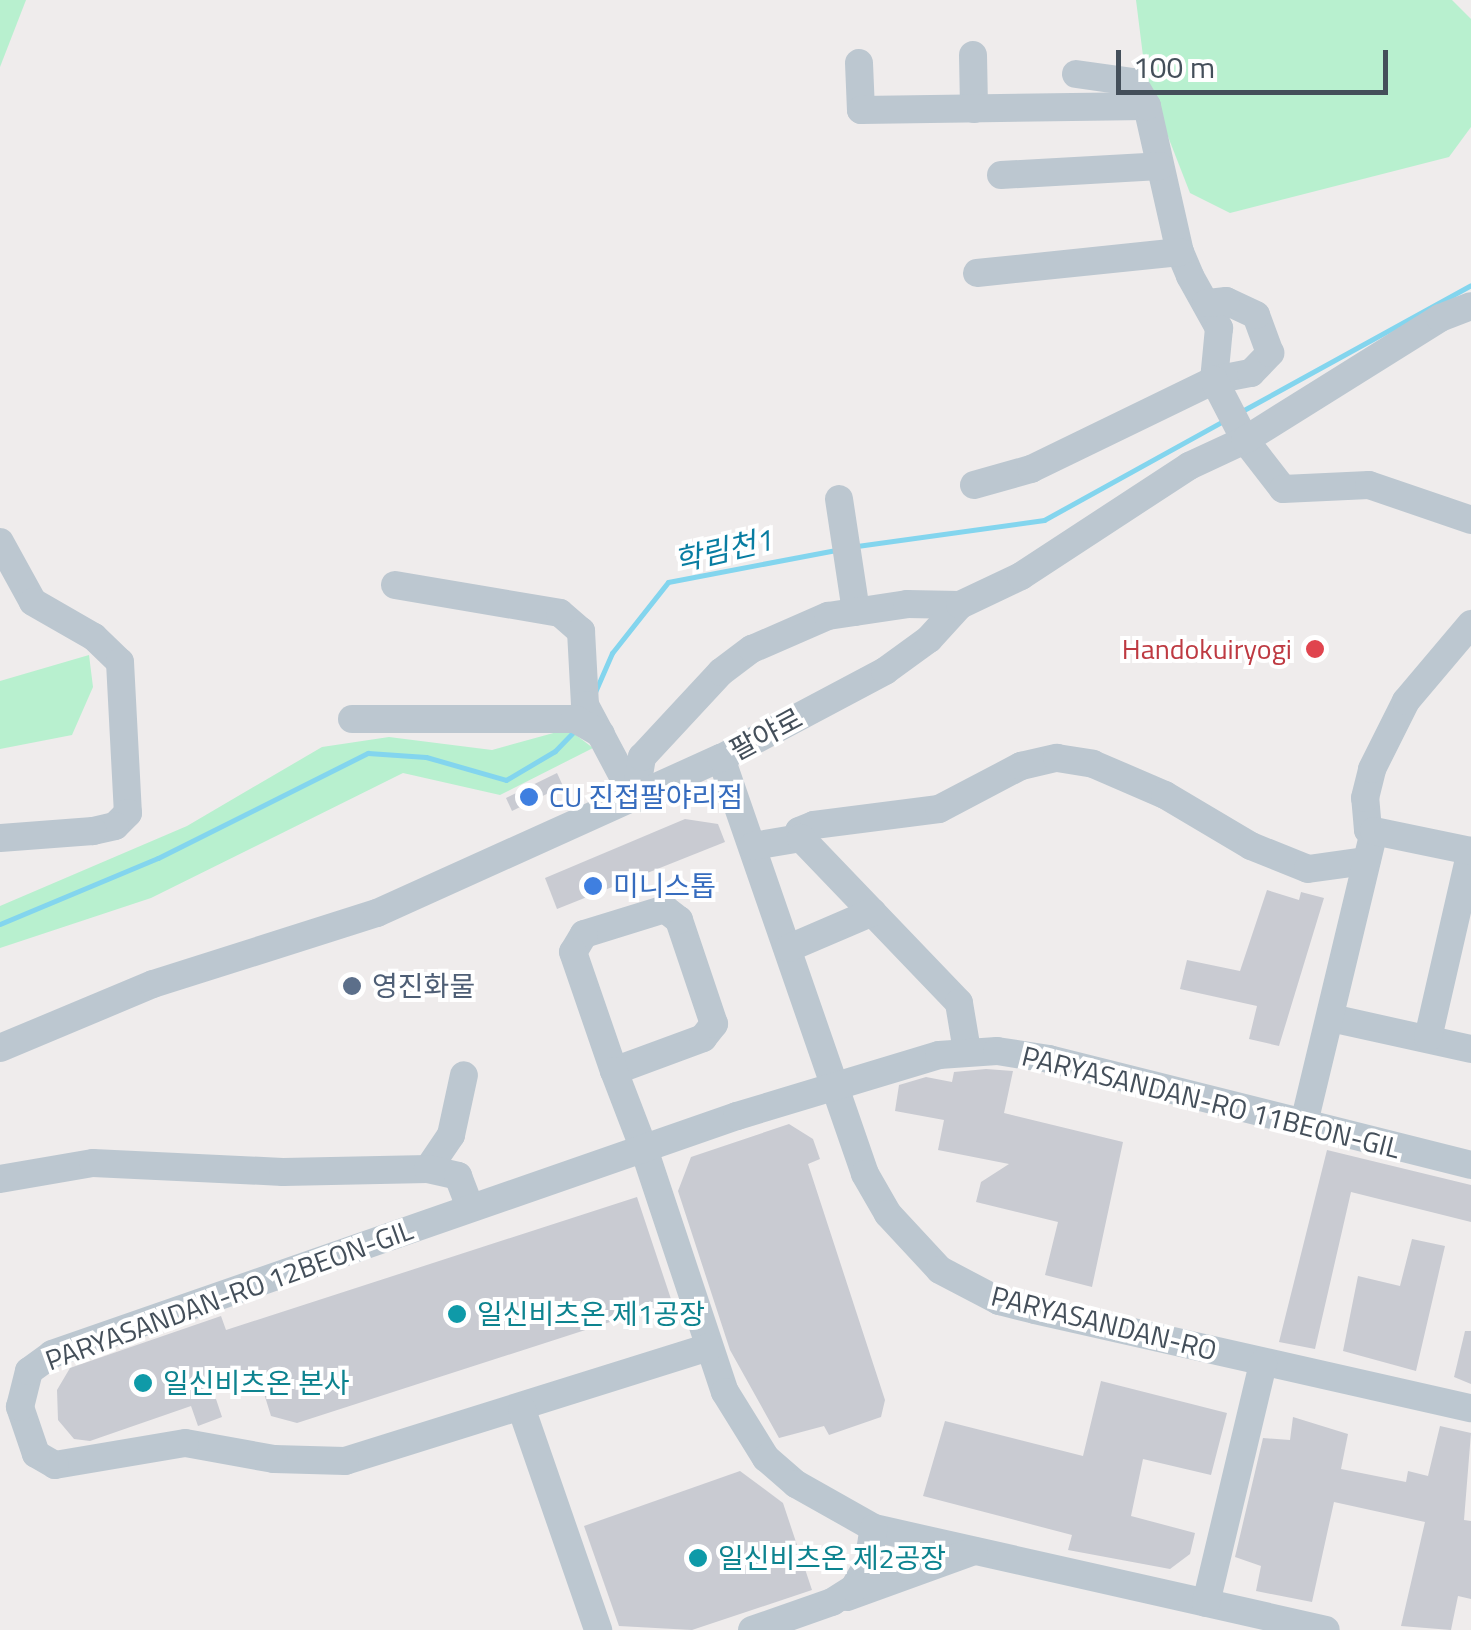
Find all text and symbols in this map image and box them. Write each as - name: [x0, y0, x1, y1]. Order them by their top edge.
- scale bar: [1121, 30, 1394, 92]
- text: 100 m: [1133, 44, 1215, 90]
- water label: 학림천1: [670, 521, 776, 579]
- place label: Handokuiryogi: [1122, 632, 1292, 666]
- marker: Handokuiryogi: [1302, 636, 1328, 662]
- street label: 팔야로: [724, 701, 808, 767]
- place label: CU 진접팔야리점: [549, 780, 743, 814]
- marker: CU 진접팔야리점: [518, 786, 540, 808]
- place label: 미니스톱: [613, 869, 716, 903]
- marker: 미니스톱: [582, 875, 604, 897]
- place label: 영진화물: [372, 969, 475, 1003]
- marker: 영진화물: [341, 975, 363, 997]
- street label: PARYASANDAN-RO 11BEON-GIL: [1019, 1039, 1403, 1165]
- street label: PARYASANDAN-RO 12BEON-GIL: [41, 1213, 417, 1377]
- street label: PARYASANDAN-RO: [988, 1279, 1220, 1367]
- place label: 일신비츠온 제1공장: [477, 1297, 705, 1331]
- marker: 일신비츠온 제1공장: [446, 1303, 468, 1325]
- place label: 일신비츠온 본사: [163, 1366, 349, 1400]
- marker: 일신비츠온 본사: [132, 1372, 154, 1394]
- place label: 일신비츠온 제2공장: [718, 1541, 946, 1575]
- marker: 일신비츠온 제2공장: [687, 1547, 709, 1569]

